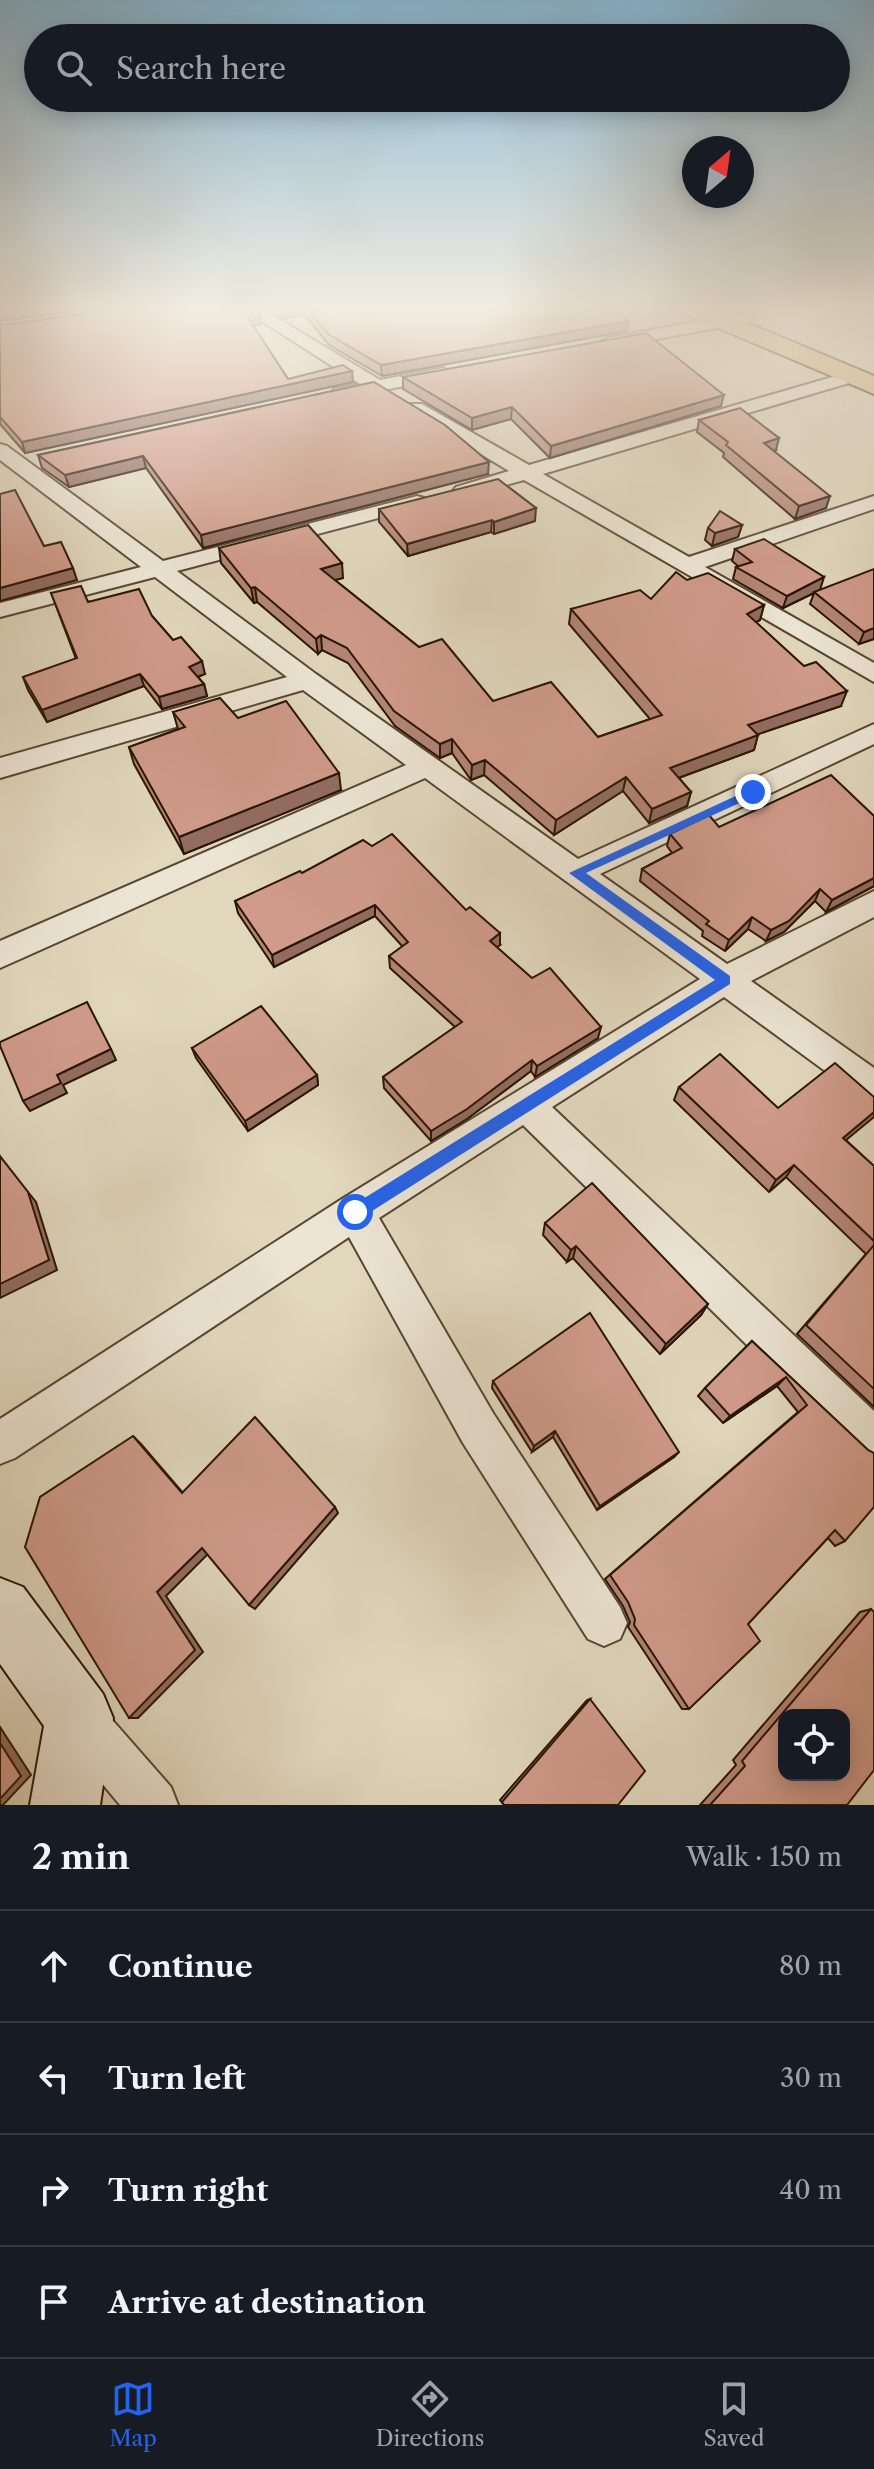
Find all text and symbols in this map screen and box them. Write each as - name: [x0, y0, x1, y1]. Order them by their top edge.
- search box: [24, 24, 850, 112]
- icon: search: [52, 46, 96, 90]
- text: Search here: [116, 50, 286, 87]
- north arrow: [682, 136, 754, 208]
- route end: [735, 774, 771, 810]
- route start: [337, 1194, 373, 1230]
- map controls: [778, 1709, 850, 1781]
- button: locate: [778, 1709, 850, 1781]
- text: 2 min: [32, 1836, 130, 1878]
- text: Walk · 150 m: [686, 1841, 842, 1873]
- icon: ahead: [32, 1944, 76, 1988]
- text: Continue: [108, 1948, 253, 1985]
- text: 80 m: [779, 1950, 842, 1982]
- icon: left: [32, 2056, 76, 2100]
- text: Turn left: [108, 2060, 245, 2097]
- text: 30 m: [780, 2062, 842, 2094]
- icon: right: [32, 2168, 76, 2212]
- text: Turn right: [108, 2172, 268, 2209]
- text: 40 m: [779, 2174, 842, 2206]
- icon: arrive: [32, 2280, 76, 2324]
- text: Arrive at destination: [108, 2284, 426, 2321]
- tab: Map: [109, 2377, 157, 2452]
- tab: Directions: [376, 2377, 484, 2452]
- tab: Saved: [703, 2377, 764, 2452]

